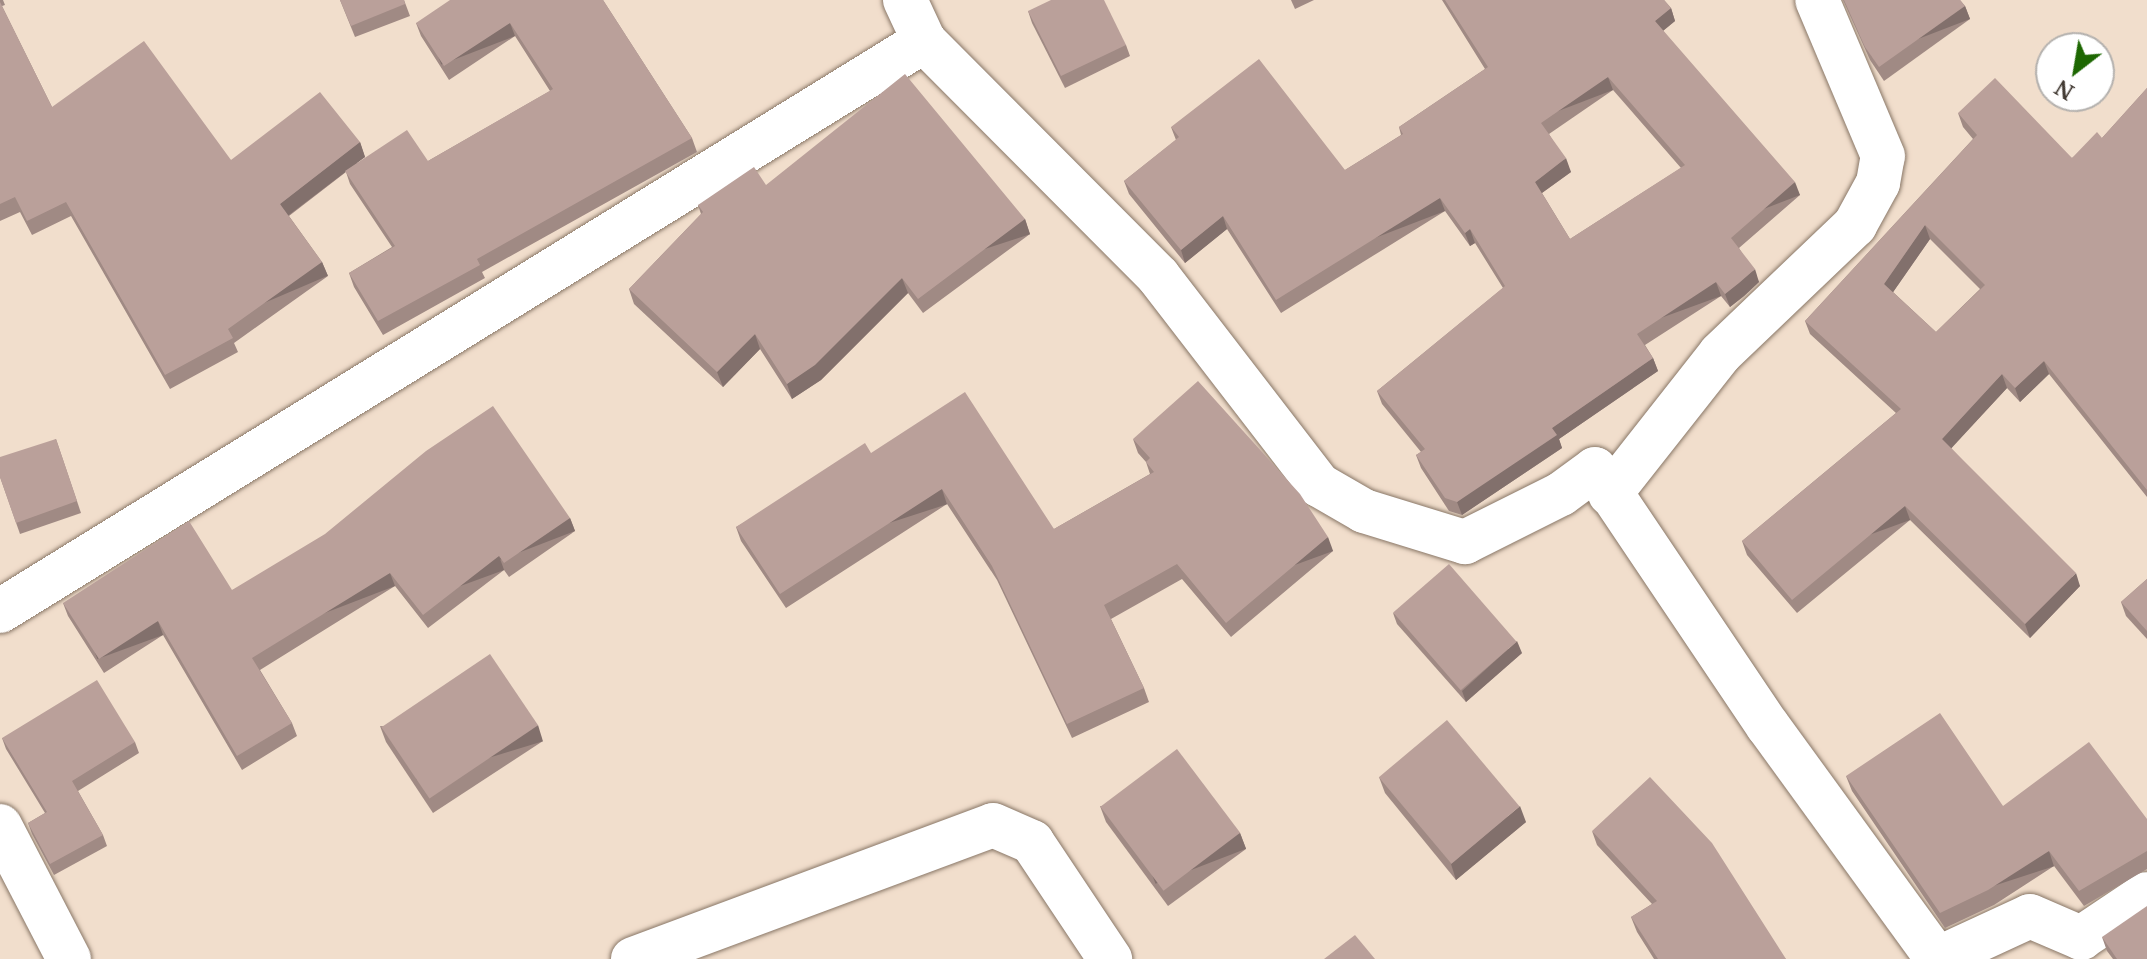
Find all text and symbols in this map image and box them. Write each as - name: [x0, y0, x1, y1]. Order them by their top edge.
- north arrow: [2035, 32, 2115, 112]
- text: N: [2049, 74, 2079, 108]

